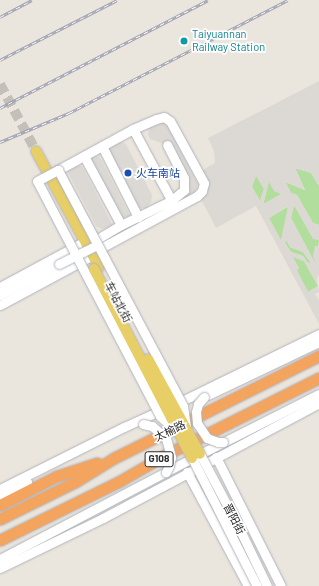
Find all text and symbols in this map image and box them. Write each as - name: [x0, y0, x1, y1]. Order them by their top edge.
- place label: Taiyuannan Railway Station: [192, 28, 265, 54]
- marker: Taiyuannan Railway Station: [179, 36, 189, 46]
- place label: 火车南站: [136, 166, 180, 180]
- marker: 火车南站: [123, 168, 133, 178]
- street label: 车站北街: [102, 279, 134, 325]
- street label: 太榆路: [152, 418, 188, 444]
- road number: G108: [144, 451, 174, 467]
- street label: 晋阳街: [221, 501, 247, 537]

